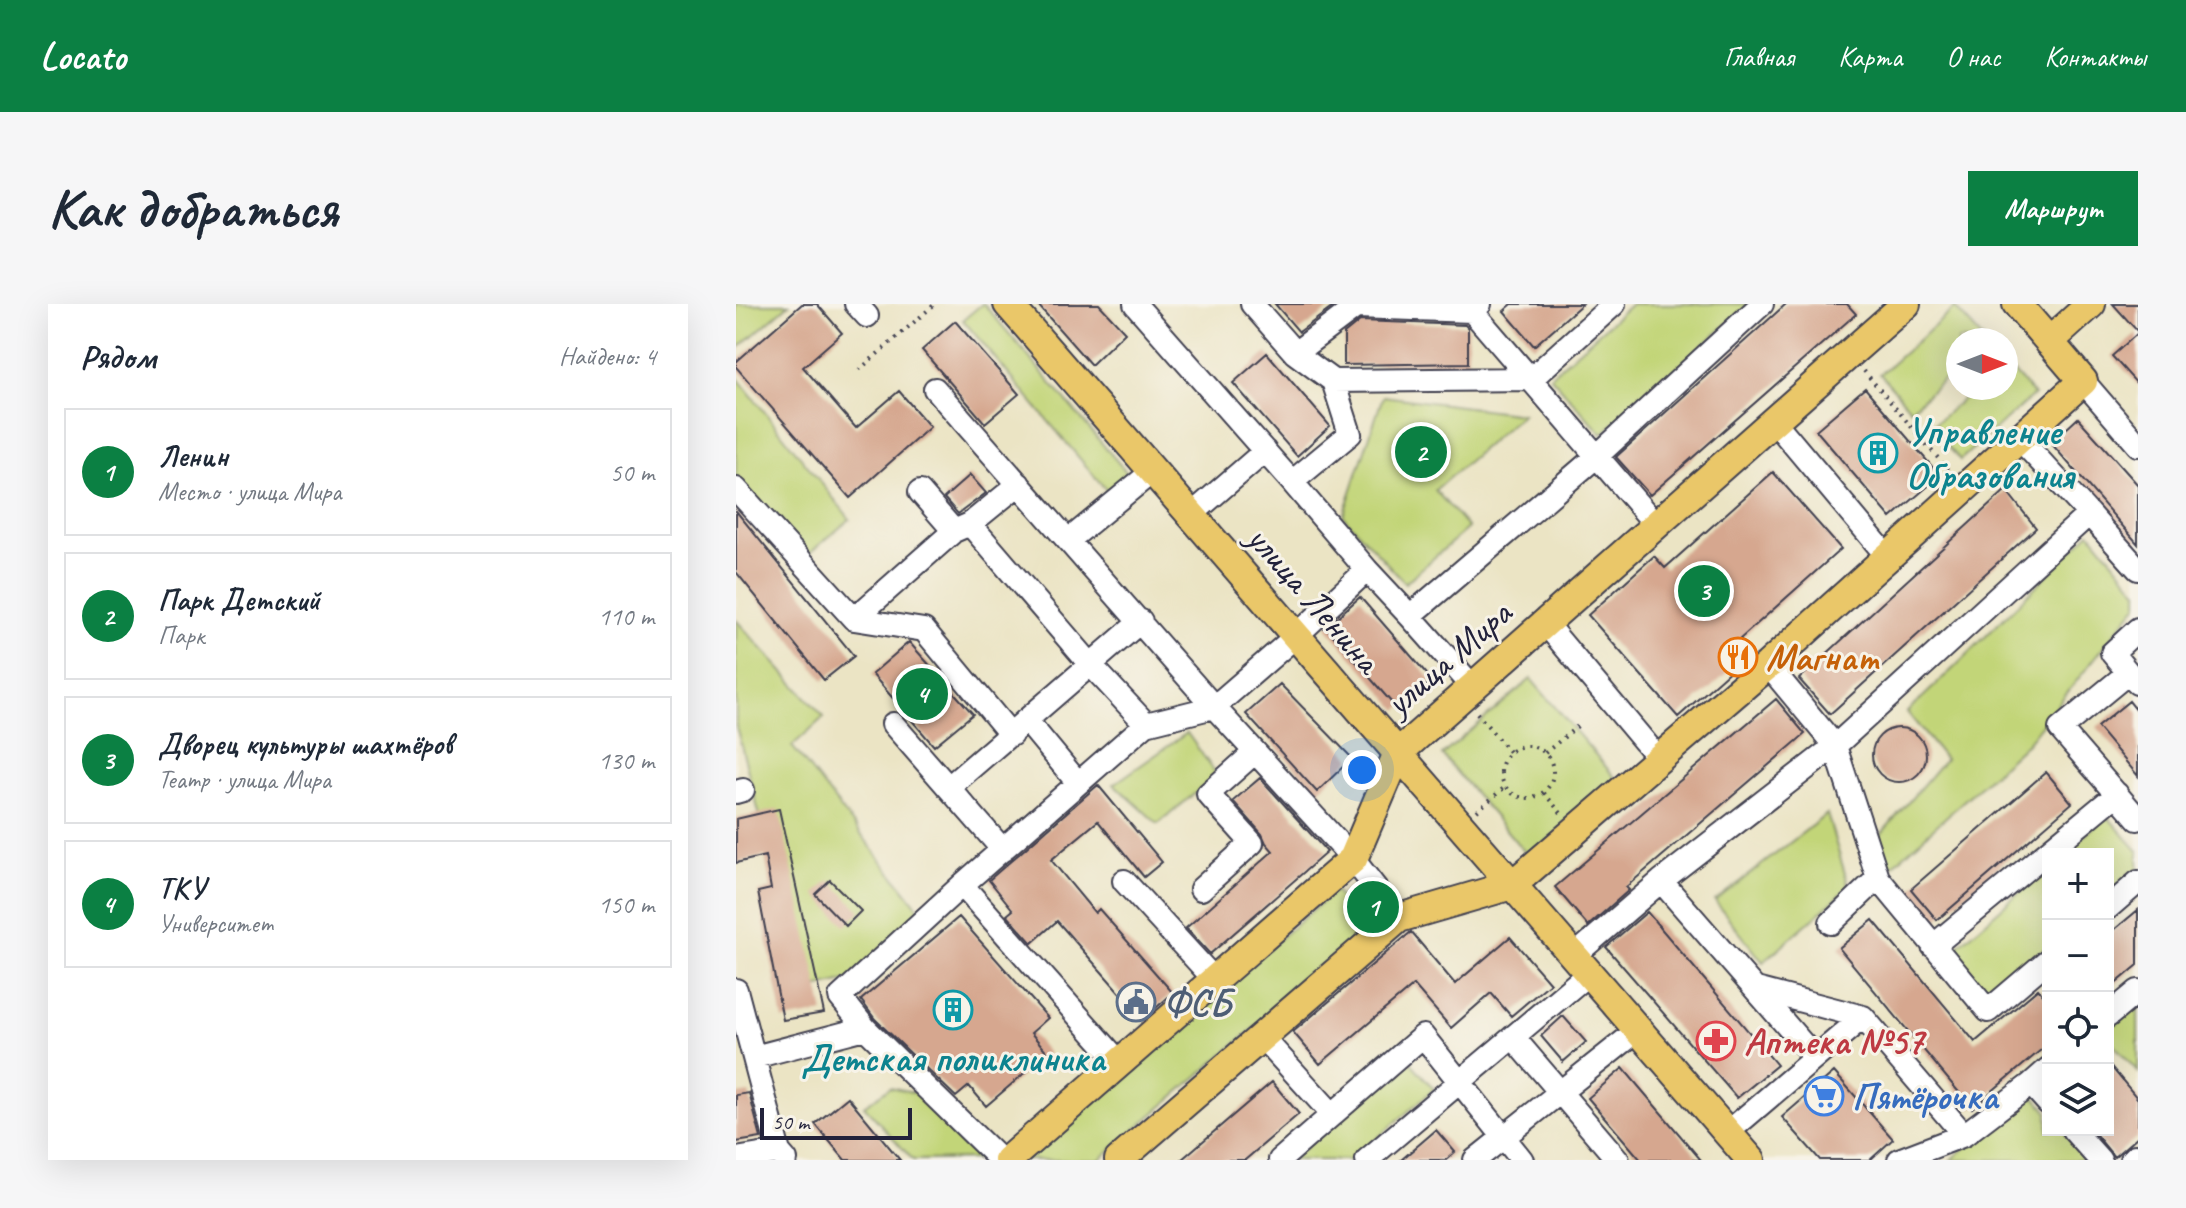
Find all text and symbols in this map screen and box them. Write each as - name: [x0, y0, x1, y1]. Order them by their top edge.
- text: Locato: [40, 33, 126, 80]
- text: Главная: [1724, 39, 1794, 74]
- text: Карта: [1838, 39, 1902, 74]
- text: О нас: [1946, 39, 2000, 74]
- text: Контакты: [2044, 39, 2146, 74]
- button: Маршрут: [1968, 171, 2138, 246]
- text: Как добраться: [48, 173, 338, 244]
- north arrow: [1946, 328, 2018, 400]
- text: Рядом: [80, 335, 156, 378]
- text: Найдено: 4: [559, 340, 656, 373]
- place label: Управление Образования: [1906, 408, 2076, 499]
- pin: 2: [1395, 422, 1447, 482]
- building icon: Управление Образования: [1857, 432, 1899, 474]
- text: Ленин: [158, 437, 228, 475]
- text: 1: [102, 456, 114, 489]
- text: 50 m: [610, 456, 654, 489]
- text: Место · улица Мира: [158, 475, 342, 508]
- street label: улица Ленина: [1236, 514, 1393, 685]
- pin: 3: [1678, 561, 1730, 621]
- text: Парк Детский: [158, 581, 320, 619]
- street label: улица Мира: [1373, 588, 1523, 727]
- text: 2: [102, 600, 114, 633]
- text: 110 m: [598, 600, 654, 633]
- text: Парк: [158, 619, 204, 652]
- place label: Магнат: [1766, 634, 1880, 681]
- restaurant icon: Магнат: [1717, 636, 1759, 678]
- pin: 4: [896, 664, 948, 724]
- text: Дворец культуры шахтёров: [158, 725, 453, 763]
- text: 3: [102, 744, 114, 777]
- text: 130 m: [598, 744, 654, 777]
- your location: [1342, 750, 1382, 790]
- text: Театр · улица Мира: [158, 763, 331, 796]
- map controls: [2042, 848, 2114, 1136]
- button: +: [2042, 848, 2114, 920]
- text: ТКУ: [158, 869, 205, 907]
- pin: 1: [1347, 877, 1399, 937]
- text: 4: [102, 888, 114, 921]
- text: 150 m: [598, 888, 654, 921]
- text: Университет: [158, 907, 273, 940]
- button: −: [2042, 920, 2114, 992]
- place label: ФСБ: [1164, 979, 1236, 1026]
- public building icon: ФСБ: [1115, 981, 1157, 1023]
- building icon: Детская поликлиника: [932, 989, 974, 1031]
- button: locate: [2042, 992, 2114, 1064]
- place label: Аптека №57: [1744, 1018, 1927, 1065]
- pharmacy icon: Аптека №57: [1695, 1020, 1737, 1062]
- place label: Детская поликлиника: [801, 1035, 1107, 1082]
- button: layers: [2042, 1064, 2114, 1136]
- place label: Пятёрочка: [1852, 1073, 2000, 1120]
- supermarket icon: Пятёрочка: [1803, 1075, 1845, 1117]
- scale bar: [760, 1104, 912, 1140]
- text: 50 m: [772, 1108, 809, 1136]

